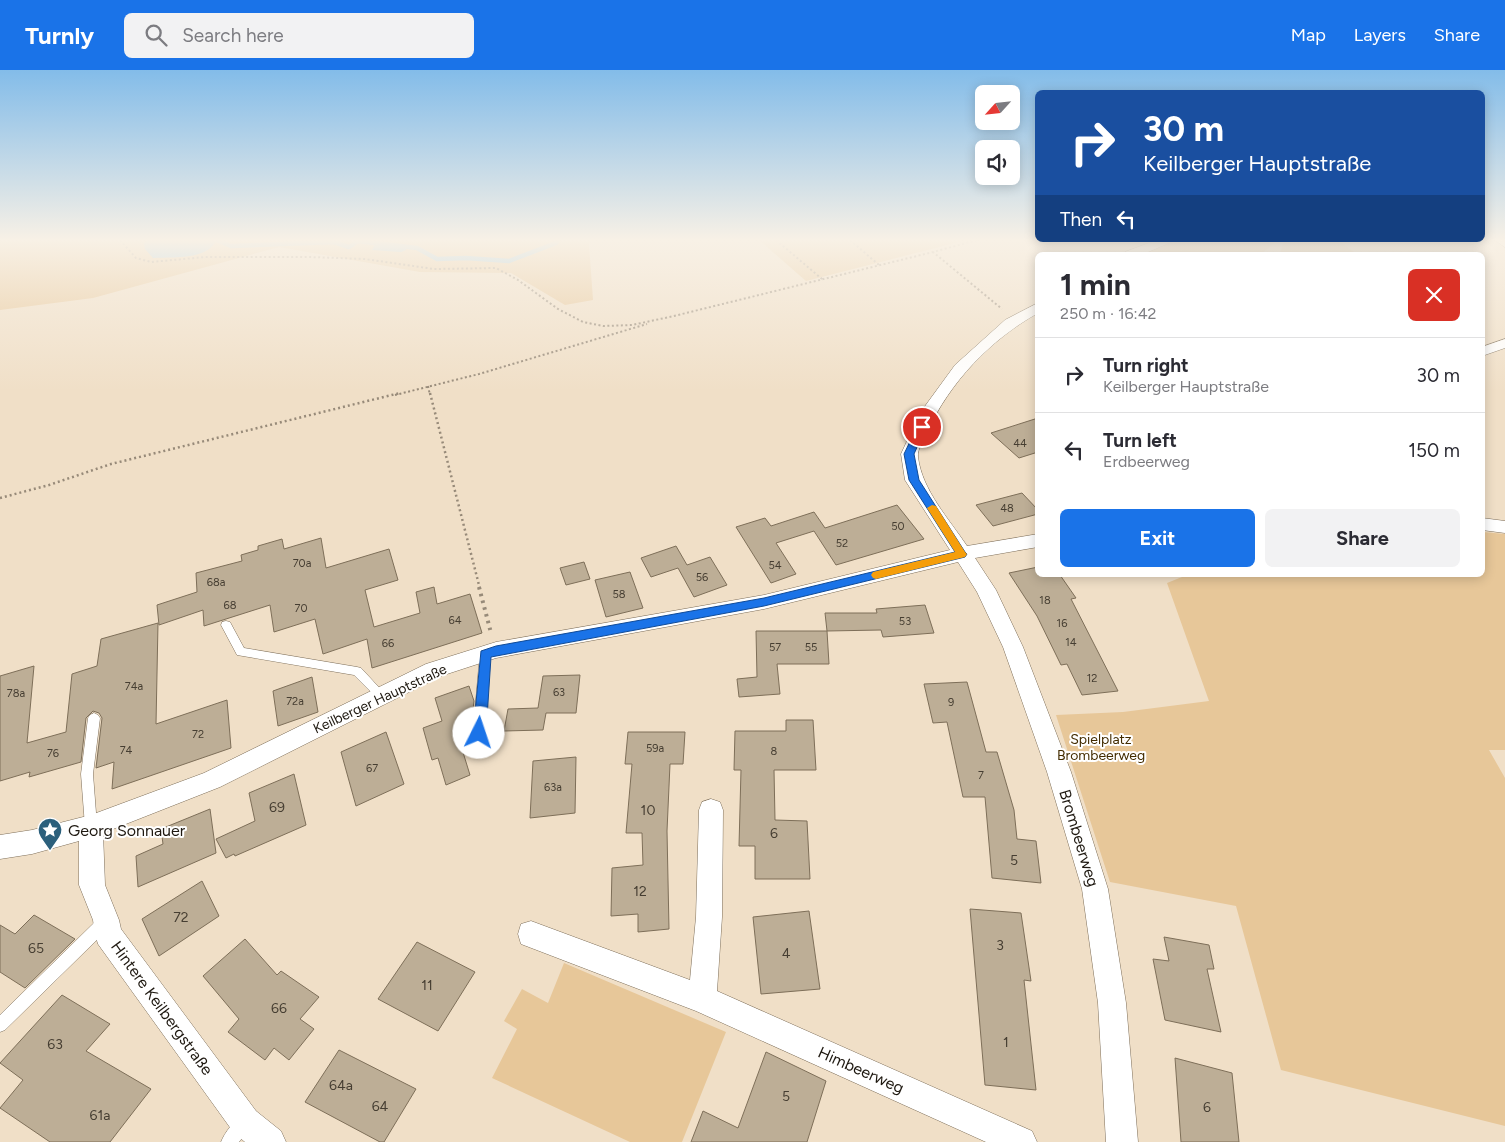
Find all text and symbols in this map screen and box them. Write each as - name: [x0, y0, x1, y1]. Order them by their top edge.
- search box: [124, 13, 474, 58]
- text: Turnly: [25, 21, 94, 50]
- icon: search: [142, 21, 170, 49]
- text: Search here: [182, 24, 284, 47]
- text: Map: [1291, 24, 1326, 46]
- text: Layers: [1354, 24, 1406, 46]
- text: Share: [1434, 24, 1480, 46]
- north arrow: [975, 85, 1020, 130]
- map controls: [975, 85, 1020, 185]
- text: 30 m: [1143, 108, 1224, 150]
- icon: right: [1060, 110, 1125, 175]
- button: sound: [975, 140, 1020, 185]
- text: Keilberger Hauptstraße: [1143, 150, 1371, 177]
- icon: left: [1112, 205, 1140, 233]
- text: Then: [1060, 208, 1102, 231]
- text: 1 min: [1060, 266, 1131, 303]
- button: close: [1408, 269, 1460, 321]
- text: 250 m · 16:42: [1060, 304, 1157, 323]
- text: Turn right: [1103, 354, 1189, 377]
- icon: right: [1060, 361, 1088, 389]
- text: 30 m: [1417, 364, 1460, 387]
- text: Keilberger Hauptstraße: [1103, 377, 1269, 396]
- pin: [901, 406, 943, 448]
- icon: arrive: [908, 413, 936, 441]
- text: Turn left: [1103, 429, 1177, 452]
- icon: left: [1060, 436, 1088, 464]
- house number: 44: [1013, 437, 1027, 450]
- text: 150 m: [1408, 439, 1460, 462]
- text: Erdbeerweg: [1103, 452, 1190, 471]
- house number: 48: [1000, 502, 1014, 515]
- button: Exit: [1060, 509, 1255, 567]
- button: Share: [1265, 509, 1460, 567]
- house number: 50: [891, 520, 905, 533]
- house number: 52: [836, 537, 848, 550]
- house number: 70a: [293, 557, 311, 570]
- house number: 54: [768, 559, 782, 572]
- house number: 56: [696, 571, 708, 584]
- house number: 68a: [207, 576, 225, 589]
- house number: 58: [612, 588, 626, 601]
- house number: 18: [1039, 594, 1051, 607]
- house number: 68: [224, 599, 237, 612]
- house number: 70: [295, 602, 307, 615]
- house number: 64: [448, 614, 462, 627]
- house number: 53: [899, 615, 911, 628]
- house number: 16: [1057, 617, 1067, 630]
- house number: 14: [1065, 636, 1077, 649]
- house number: 66: [382, 637, 394, 650]
- house number: 57: [769, 641, 781, 654]
- house number: 55: [805, 641, 817, 654]
- street label: Keilberger Hauptstraße: [311, 660, 450, 737]
- house number: 12: [1087, 672, 1097, 685]
- house number: 74a: [125, 680, 143, 693]
- house number: 63: [553, 686, 565, 699]
- house number: 78a: [7, 687, 25, 700]
- house number: 72a: [286, 695, 304, 708]
- house number: 9: [948, 696, 954, 709]
- position arrow: [452, 706, 504, 758]
- house number: 72: [192, 728, 204, 741]
- park label: Spielplatz Brombeerweg: [1057, 731, 1145, 764]
- house number: 59a: [646, 742, 664, 755]
- house number: 74: [120, 744, 133, 757]
- house number: 8: [771, 745, 778, 758]
- house number: 76: [47, 747, 59, 760]
- house number: 67: [366, 762, 378, 775]
- house number: 7: [978, 769, 984, 782]
- house number: 63a: [544, 781, 562, 794]
- street label: Brombeerweg: [1055, 787, 1103, 889]
- house number: 69: [269, 799, 285, 816]
- house number: 10: [641, 802, 655, 819]
- place icon: Georg Sonnauer: [37, 817, 63, 851]
- place label: Georg Sonnauer: [68, 821, 186, 840]
- house number: 6: [770, 825, 778, 842]
- house number: 5: [1010, 852, 1018, 869]
- house number: 12: [633, 883, 647, 900]
- house number: 72: [173, 909, 189, 926]
- street label: Hintere Keilbergstraße: [107, 937, 217, 1079]
- house number: 3: [996, 937, 1004, 954]
- house number: 65: [28, 940, 44, 957]
- house number: 4: [782, 945, 791, 962]
- house number: 11: [421, 977, 433, 994]
- house number: 66: [271, 1000, 287, 1017]
- house number: 1: [1003, 1034, 1009, 1051]
- house number: 63: [47, 1036, 63, 1053]
- street label: Himbeerweg: [815, 1043, 907, 1097]
- house number: 64a: [329, 1077, 353, 1094]
- house number: 5: [782, 1088, 790, 1105]
- house number: 64: [372, 1098, 389, 1115]
- house number: 6: [1203, 1099, 1211, 1116]
- house number: 61a: [90, 1107, 110, 1124]

